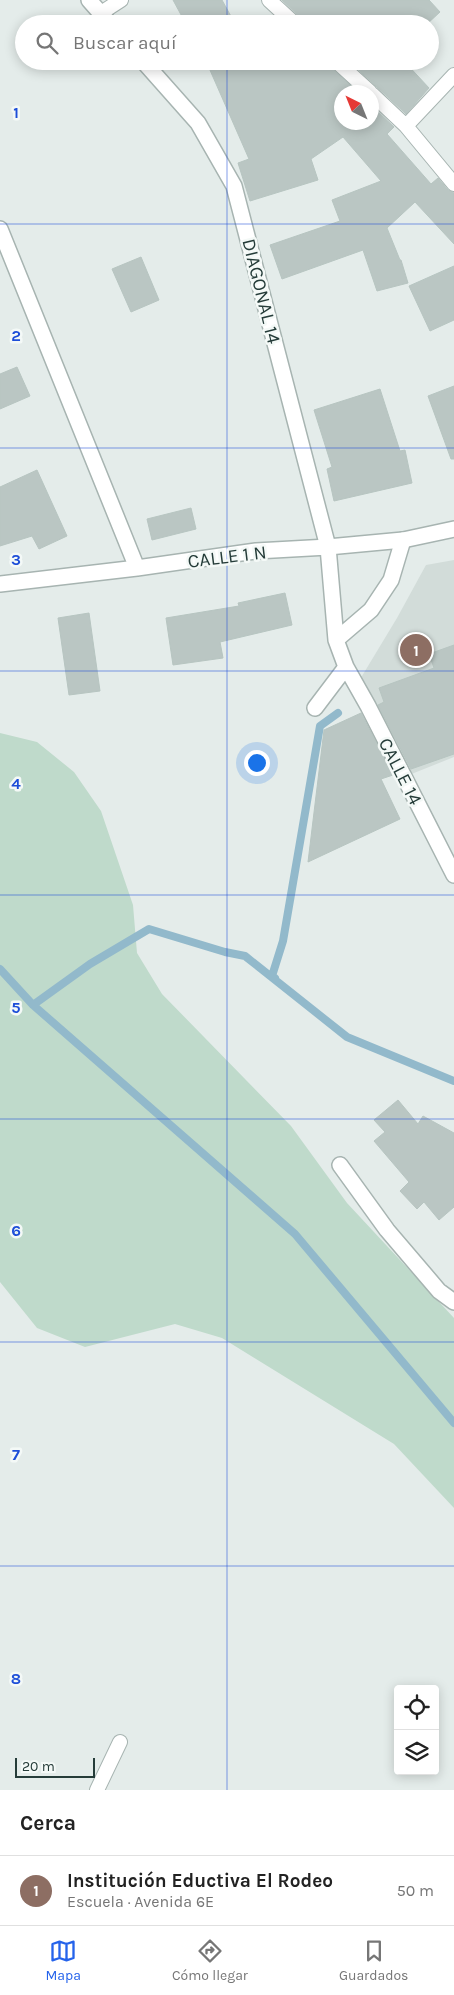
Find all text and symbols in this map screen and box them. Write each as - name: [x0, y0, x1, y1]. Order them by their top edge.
- search box: [15, 15, 439, 70]
- icon: search: [33, 29, 61, 57]
- text: Buscar aquí: [73, 32, 177, 54]
- north arrow: [334, 85, 379, 130]
- text: 1: [13, 103, 19, 122]
- street label: DIAGONAL 14: [237, 236, 285, 346]
- text: 2: [11, 326, 21, 345]
- street label: CALLE 1 N: [186, 541, 268, 573]
- text: 3: [11, 550, 21, 569]
- pin: 1: [400, 631, 432, 669]
- street label: CALLE 14: [374, 734, 427, 809]
- your location: [244, 750, 270, 776]
- text: 4: [11, 774, 21, 793]
- text: 5: [11, 998, 21, 1017]
- text: 6: [11, 1221, 21, 1240]
- text: 7: [12, 1445, 20, 1464]
- text: 8: [11, 1669, 21, 1688]
- map controls: [394, 1685, 439, 1775]
- button: locate: [394, 1685, 439, 1730]
- button: layers: [394, 1730, 439, 1775]
- scale bar: [15, 1755, 95, 1778]
- text: 20 m: [22, 1758, 55, 1775]
- text: Cerca: [20, 1811, 76, 1835]
- text: Institución Eductiva El Rodeo: [67, 1870, 333, 1892]
- text: 1: [33, 1881, 39, 1900]
- text: 50 m: [397, 1881, 434, 1900]
- text: Escuela · Avenida 6E: [67, 1892, 214, 1911]
- tab: Mapa: [45, 1937, 81, 1984]
- tab: Cómo llegar: [172, 1937, 248, 1984]
- tab: Guardados: [339, 1937, 408, 1984]

